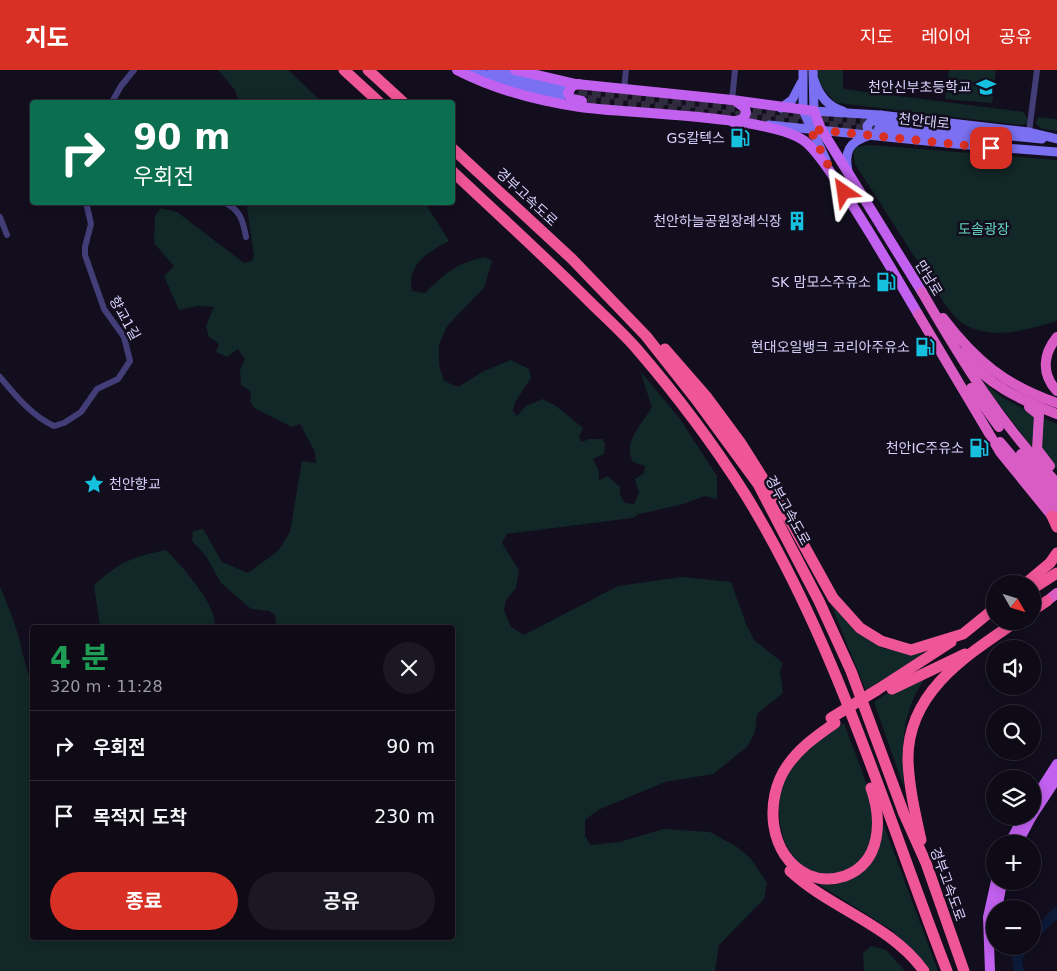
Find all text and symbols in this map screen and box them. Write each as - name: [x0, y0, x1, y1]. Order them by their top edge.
- text: 지도: [25, 24, 69, 52]
- text: 지도: [860, 26, 893, 47]
- text: 레이어: [921, 26, 971, 47]
- text: 공유: [999, 26, 1032, 47]
- school or university icon: 천안신부초등학교: [975, 76, 997, 98]
- place label: 천안신부초등학교: [868, 79, 971, 95]
- street label: 천안대로: [898, 110, 951, 132]
- text: 90 m: [133, 117, 230, 157]
- icon: right: [50, 120, 115, 185]
- fuel station icon: GS칼텍스: [729, 127, 751, 149]
- pin: [970, 127, 1012, 169]
- place label: GS칼텍스: [667, 130, 725, 146]
- icon: arrive: [977, 134, 1005, 162]
- text: 우회전: [133, 164, 194, 189]
- street label: 경부고속도로: [493, 165, 561, 229]
- position arrow: [817, 165, 869, 217]
- building icon: 천안하늘공원장례식장: [786, 210, 808, 232]
- place label: 천안하늘공원장례식장: [653, 213, 782, 229]
- park label: 도솔광장: [958, 221, 1010, 237]
- street label: 만남로: [912, 257, 946, 299]
- fuel station icon: SK 맘모스주유소: [875, 271, 897, 293]
- place label: SK 맘모스주유소: [771, 274, 871, 290]
- street label: 향교1길: [106, 293, 144, 343]
- fuel station icon: 현대오일뱅크 코리아주유소: [914, 336, 936, 358]
- place label: 현대오일뱅크 코리아주유소: [751, 339, 910, 355]
- fuel station icon: 천안IC주유소: [968, 437, 990, 459]
- place label: 천안IC주유소: [886, 440, 964, 456]
- street label: 경부고속도로: [762, 472, 814, 548]
- place icon: 천안향교: [83, 473, 105, 495]
- place label: 천안향교: [109, 476, 161, 492]
- north arrow: [986, 575, 1041, 630]
- map controls: [986, 575, 1041, 955]
- text: 4 분: [50, 640, 109, 675]
- button: sound: [986, 640, 1041, 695]
- button: close: [383, 642, 435, 694]
- text: 320 m · 11:28: [50, 677, 163, 696]
- button: search: [986, 705, 1041, 760]
- icon: right: [50, 732, 78, 760]
- text: 90 m: [386, 735, 435, 757]
- text: 우회전: [93, 736, 145, 758]
- button: layers: [986, 770, 1041, 825]
- icon: arrive: [50, 802, 78, 830]
- text: 230 m: [374, 805, 435, 827]
- text: 목적지 도착: [93, 806, 187, 828]
- button: +: [986, 835, 1041, 890]
- street label: 경부고속도로: [927, 845, 969, 923]
- button: 종료: [50, 872, 238, 930]
- button: 공유: [248, 872, 435, 930]
- button: −: [986, 900, 1041, 955]

